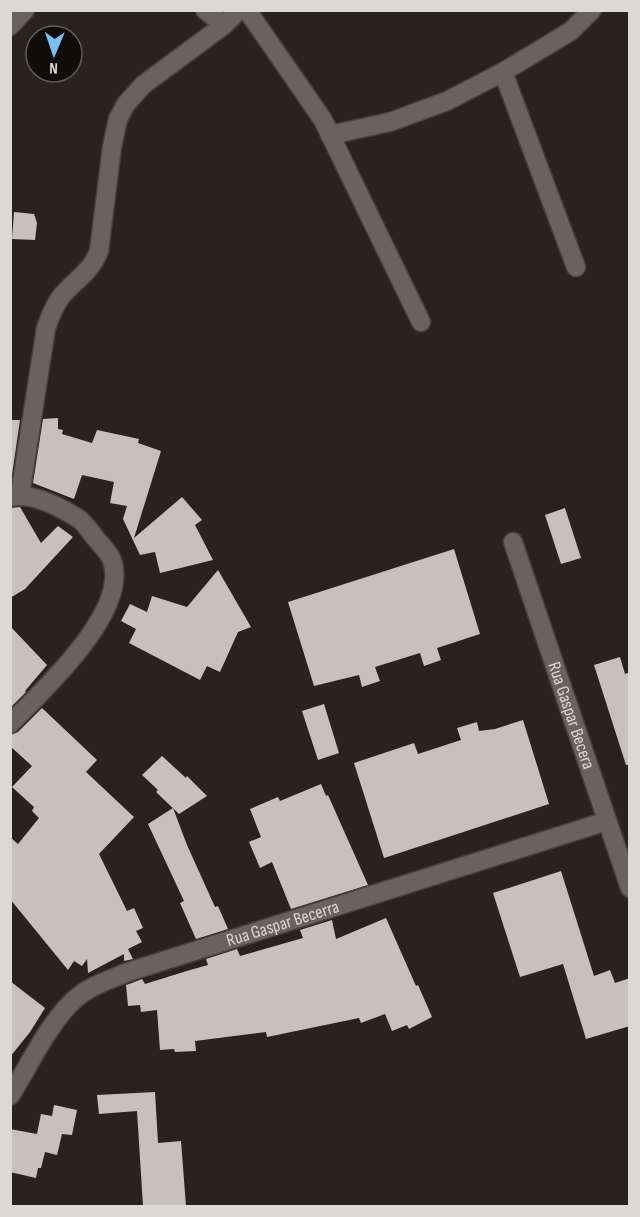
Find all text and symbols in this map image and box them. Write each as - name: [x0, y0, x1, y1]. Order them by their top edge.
- north arrow: [24, 24, 84, 84]
- text: N: [49, 58, 58, 77]
- street label: Rua Gaspar Becera: [543, 659, 599, 772]
- street label: Rua Gaspar Becerra: [224, 896, 342, 951]

